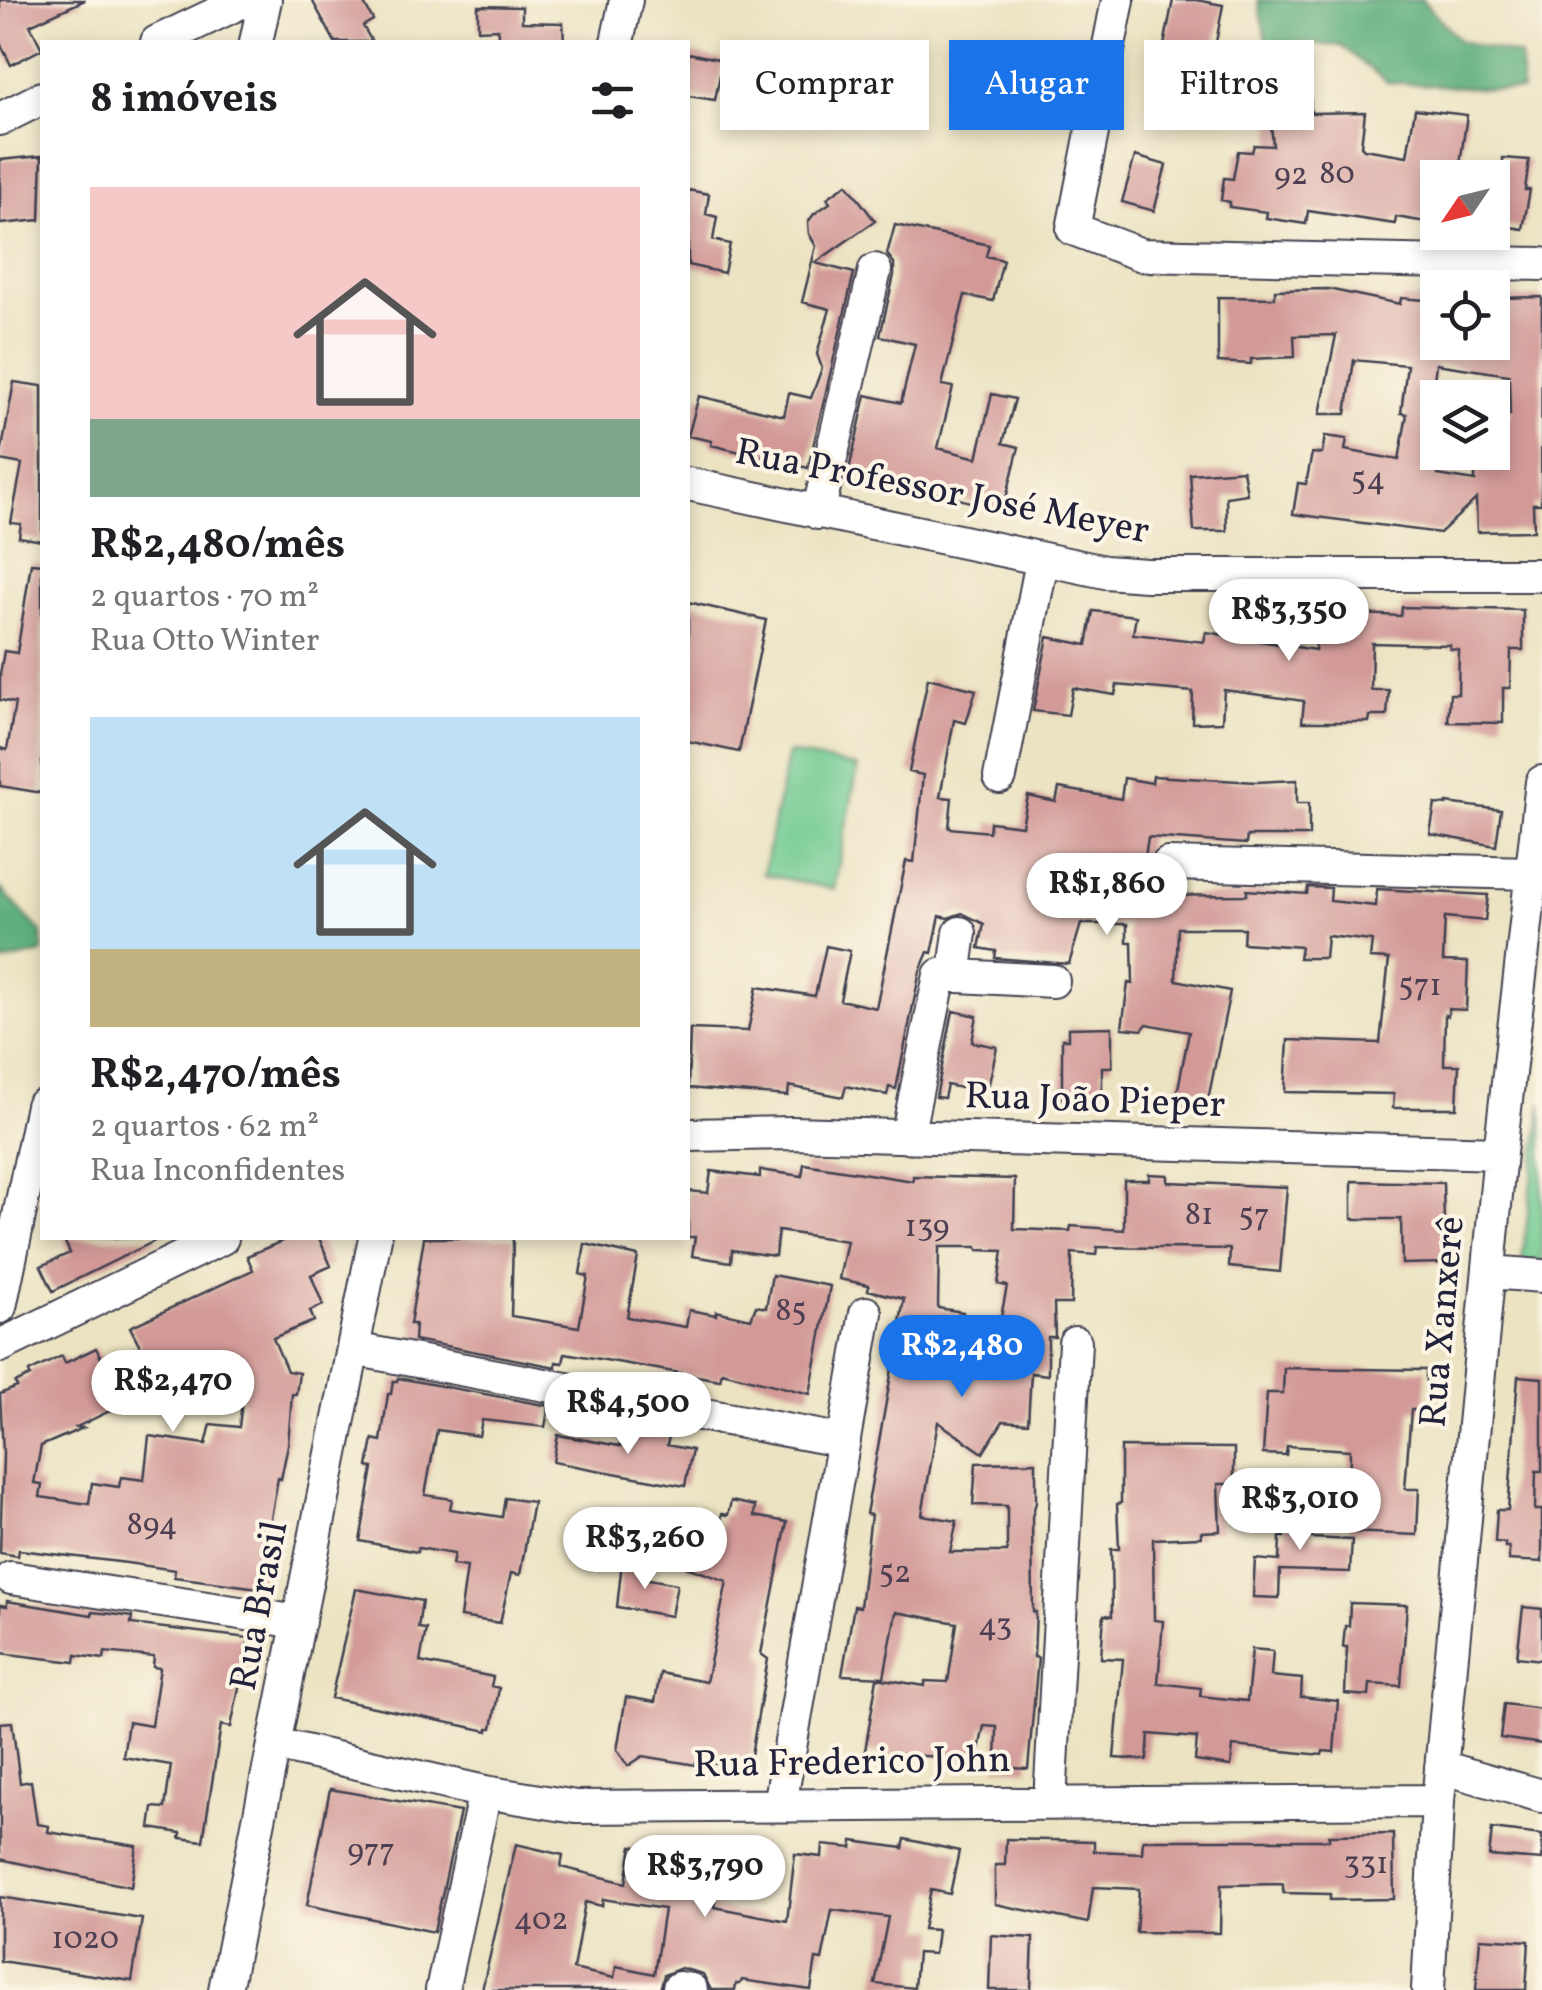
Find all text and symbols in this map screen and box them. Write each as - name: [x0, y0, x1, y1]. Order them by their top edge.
- chip: Comprar: [720, 40, 929, 130]
- chip: Alugar: [949, 40, 1124, 130]
- chip: Filtros: [1144, 40, 1314, 130]
- text: 8 imóveis: [90, 71, 278, 130]
- icon: filters: [585, 73, 640, 128]
- house number: 80: [1319, 153, 1355, 197]
- house number: 92: [1274, 154, 1308, 198]
- north arrow: [1420, 160, 1510, 250]
- map controls: [1420, 160, 1510, 470]
- icon: home: [275, 252, 455, 432]
- button: locate: [1420, 270, 1510, 360]
- button: layers: [1420, 380, 1510, 470]
- street label: Rua Professor José Meyer: [731, 427, 1153, 559]
- house number: 54: [1351, 459, 1385, 503]
- text: R$2,480/mês: [90, 517, 345, 576]
- text: 2 quartos · 70 m²: [90, 576, 319, 620]
- pin: R$3,350: [1197, 579, 1381, 664]
- text: R$3,350: [1231, 589, 1347, 633]
- text: Rua Otto Winter: [90, 620, 319, 664]
- icon: home: [275, 782, 455, 962]
- pin: R$1,860: [1015, 853, 1199, 938]
- text: R$1,860: [1048, 863, 1166, 907]
- house number: 571: [1398, 965, 1442, 1009]
- text: R$2,470/mês: [90, 1047, 341, 1106]
- street label: Rua João Pieper: [964, 1071, 1226, 1133]
- text: 2 quartos · 62 m²: [90, 1106, 319, 1150]
- text: Rua Inconfidentes: [90, 1150, 345, 1194]
- house number: 81: [1185, 1194, 1213, 1238]
- house number: 57: [1239, 1195, 1269, 1239]
- house number: 139: [905, 1206, 949, 1250]
- street label: Rua Xanxerê: [1408, 1214, 1480, 1430]
- house number: 85: [775, 1290, 807, 1334]
- pin: R$2,480: [870, 1315, 1054, 1400]
- text: R$2,480: [901, 1325, 1023, 1369]
- pin: R$2,470: [81, 1350, 265, 1435]
- text: R$2,470: [113, 1360, 233, 1404]
- pin: R$4,500: [536, 1372, 720, 1457]
- text: R$4,500: [566, 1382, 690, 1426]
- pin: R$3,010: [1208, 1468, 1392, 1553]
- text: R$3,010: [1241, 1478, 1359, 1522]
- house number: 894: [126, 1504, 178, 1548]
- pin: R$3,260: [553, 1507, 737, 1592]
- street label: Rua Brasil: [219, 1517, 303, 1695]
- text: R$3,260: [585, 1517, 705, 1561]
- house number: 52: [879, 1552, 911, 1596]
- house number: 43: [978, 1605, 1012, 1649]
- street label: Rua Frederico John: [693, 1735, 1011, 1793]
- house number: 977: [347, 1830, 395, 1874]
- pin: R$3,790: [613, 1835, 797, 1920]
- house number: 331: [1343, 1843, 1389, 1887]
- text: R$3,790: [646, 1845, 764, 1889]
- house number: 402: [514, 1899, 568, 1943]
- house number: 1020: [51, 1918, 119, 1962]

